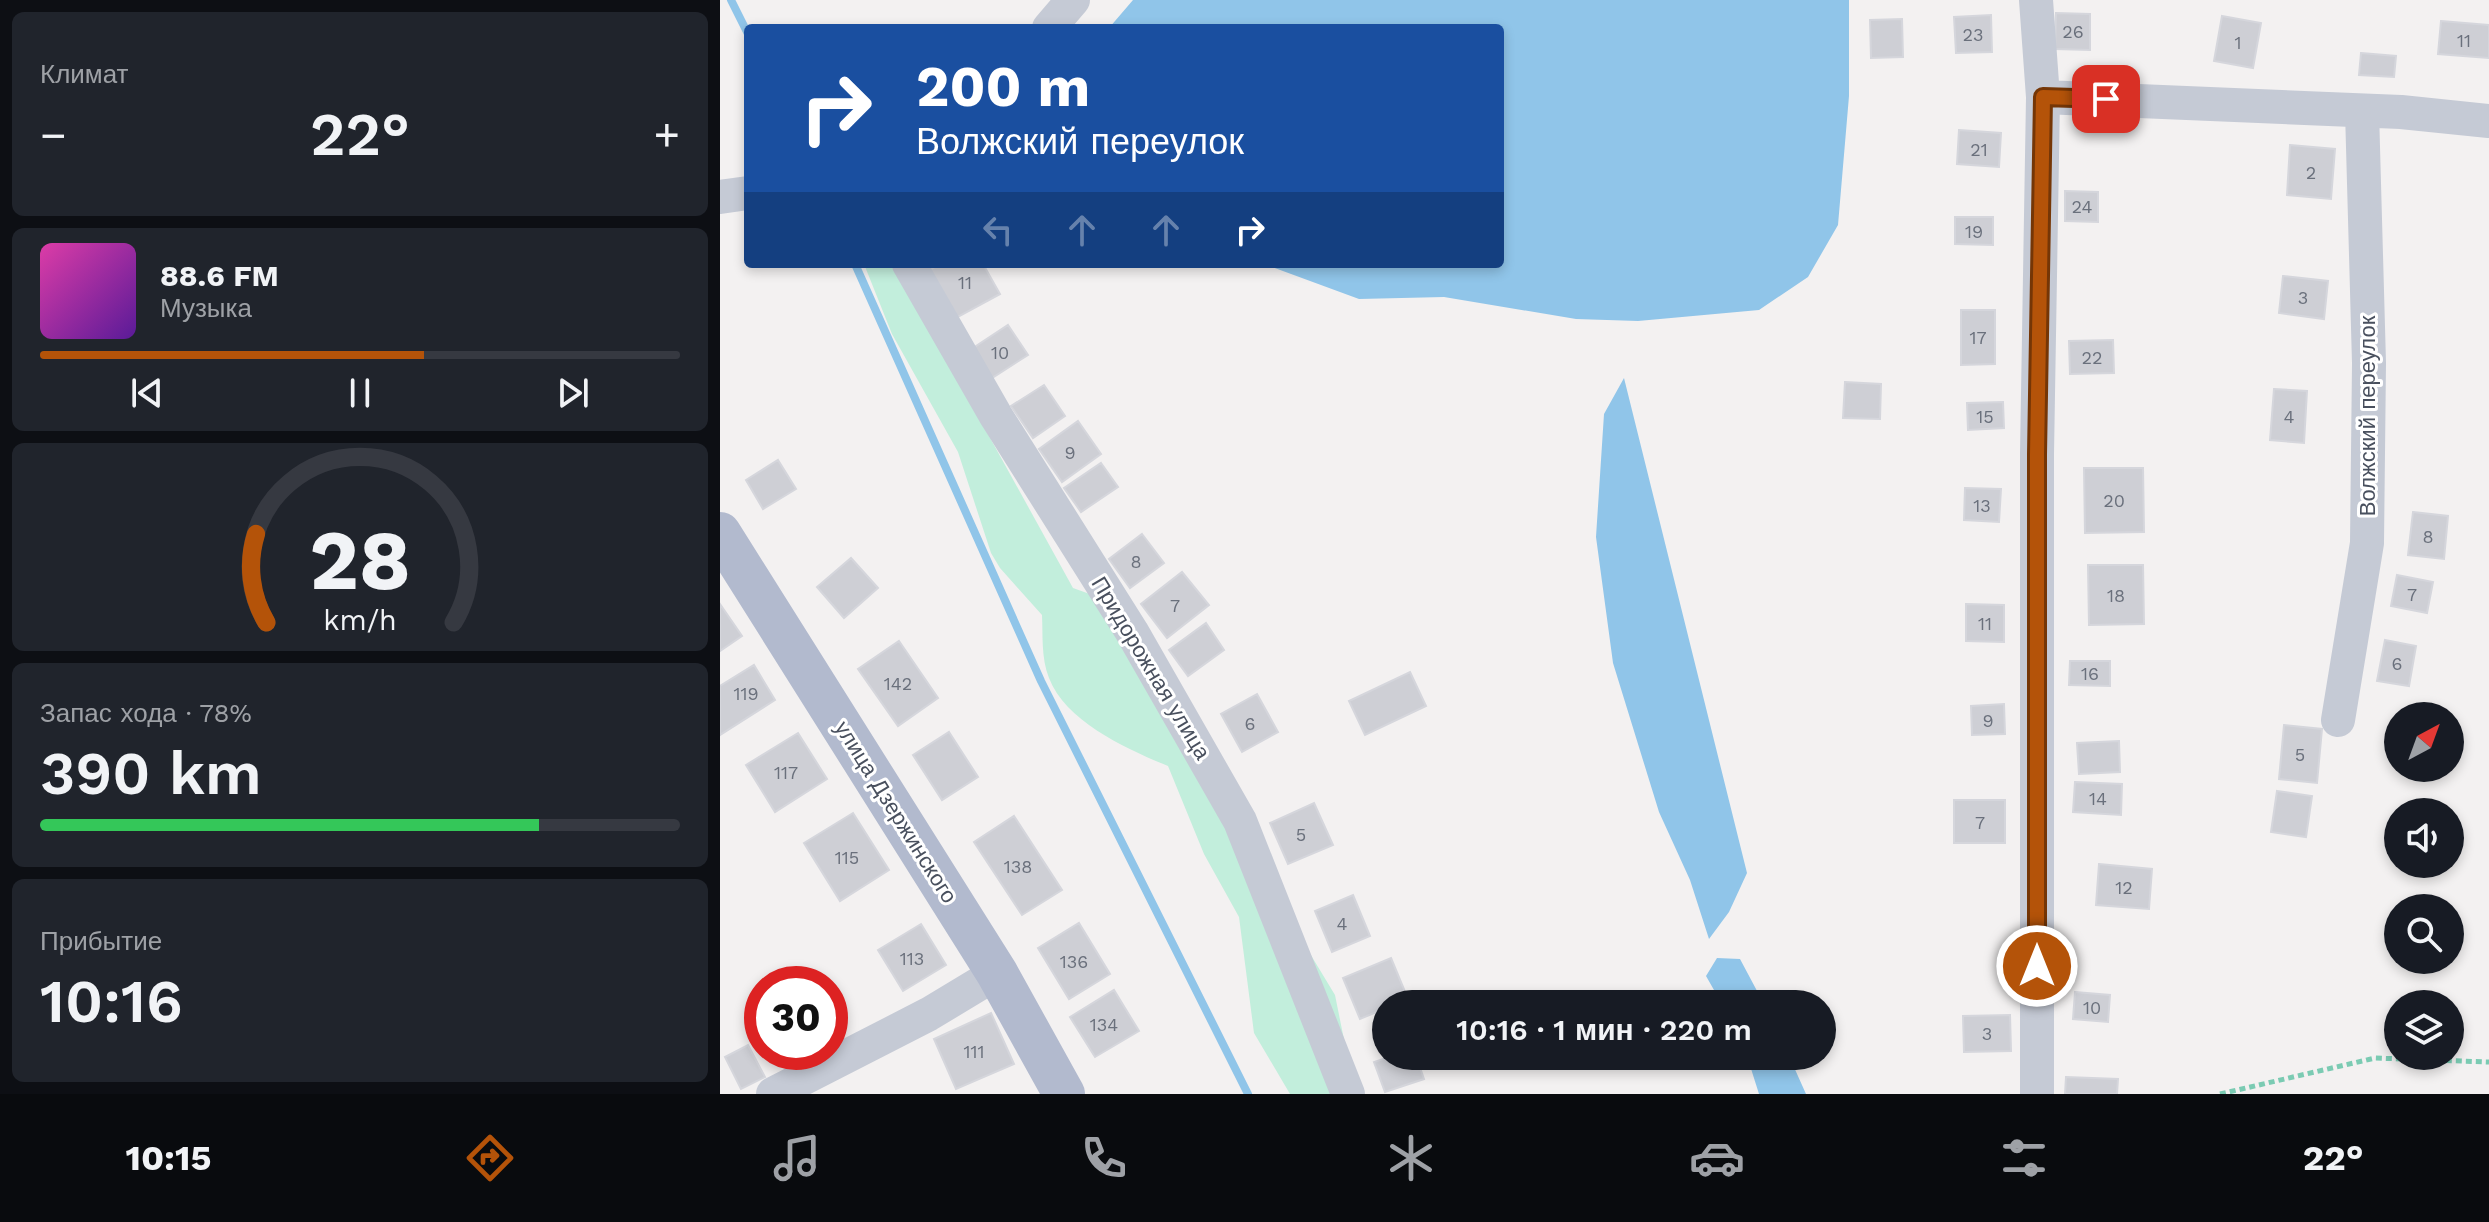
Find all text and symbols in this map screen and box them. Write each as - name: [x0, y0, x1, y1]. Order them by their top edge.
- house number: 26: [2062, 21, 2084, 42]
- house number: 23: [1963, 24, 1984, 45]
- house number: 11: [2457, 30, 2471, 51]
- house number: 1: [2234, 32, 2242, 53]
- text: 200 m: [916, 54, 1090, 120]
- icon: right: [784, 56, 888, 160]
- text: Климат: [40, 59, 129, 89]
- pin: [2072, 65, 2140, 133]
- icon: arrive: [2084, 77, 2128, 121]
- text: 22°: [310, 99, 410, 170]
- text: −: [40, 109, 67, 161]
- text: +: [653, 109, 680, 161]
- text: Волжский переулок: [916, 121, 1244, 163]
- house number: 21: [1970, 139, 1988, 160]
- house number: 2: [2306, 162, 2316, 183]
- house number: 24: [2072, 196, 2092, 217]
- icon: left: [976, 208, 1020, 252]
- icon: ahead: [1060, 208, 1104, 252]
- icon: ahead: [1144, 208, 1188, 252]
- icon: right: [1228, 208, 1272, 252]
- house number: 19: [1965, 221, 1983, 242]
- text: 88.6 FM: [160, 258, 279, 293]
- house number: 11: [958, 272, 972, 293]
- house number: 3: [2298, 287, 2308, 308]
- text: Музыка: [160, 293, 252, 323]
- street label: Волжский переулок: [2355, 315, 2380, 516]
- house number: 17: [1969, 327, 1987, 348]
- house number: 10: [991, 342, 1009, 363]
- house number: 22: [2082, 347, 2103, 368]
- icon: previous: [125, 371, 169, 415]
- icon: pause: [338, 371, 382, 415]
- icon: next: [551, 371, 595, 415]
- house number: 15: [1976, 406, 1994, 427]
- house number: 4: [2284, 406, 2295, 427]
- house number: 9: [1064, 442, 1076, 463]
- house number: 20: [2103, 490, 2125, 511]
- house number: 13: [1973, 495, 1991, 516]
- text: 28: [309, 512, 411, 609]
- house number: 8: [2422, 526, 2434, 547]
- house number: 8: [1130, 551, 1142, 572]
- street label: Придорожная улица: [1087, 572, 1216, 765]
- house number: 7: [2407, 584, 2417, 605]
- house number: 18: [2107, 585, 2125, 606]
- house number: 7: [1170, 595, 1180, 616]
- text: km/h: [323, 603, 397, 637]
- house number: 11: [1978, 613, 1992, 634]
- house number: 6: [2392, 653, 2402, 674]
- house number: 16: [2081, 663, 2099, 684]
- house number: 142: [884, 673, 912, 694]
- house number: 119: [733, 683, 759, 704]
- text: Запас хода · 78%: [40, 698, 252, 728]
- north arrow: [2384, 702, 2464, 782]
- map controls: [2384, 702, 2464, 1070]
- house number: 9: [1982, 710, 1994, 731]
- house number: 6: [1245, 713, 1255, 734]
- street label: улица Дзержинского: [830, 716, 962, 908]
- text: 390 km: [40, 738, 262, 809]
- house number: 5: [2295, 744, 2305, 765]
- house number: 117: [774, 762, 798, 783]
- house number: 14: [2089, 788, 2107, 809]
- button: sound: [2384, 798, 2464, 878]
- house number: 7: [1975, 812, 1985, 833]
- house number: 5: [1296, 824, 1306, 845]
- house number: 115: [835, 847, 859, 868]
- house number: 138: [1004, 856, 1032, 877]
- house number: 12: [2115, 877, 2133, 898]
- button: search: [2384, 894, 2464, 974]
- house number: 4: [1337, 913, 1348, 934]
- position arrow: [1995, 924, 2079, 1008]
- text: Прибытие: [40, 926, 162, 956]
- house number: 113: [900, 948, 924, 969]
- house number: 136: [1060, 951, 1088, 972]
- text: 10:16: [40, 966, 183, 1037]
- speed limit sign: 30: [744, 966, 848, 1070]
- button: layers: [2384, 990, 2464, 1070]
- house number: 10: [2083, 997, 2101, 1018]
- text: 10:16 · 1 мин · 220 m: [1456, 1012, 1752, 1047]
- house number: 134: [1090, 1014, 1118, 1035]
- house number: 3: [1982, 1023, 1992, 1044]
- house number: 111: [963, 1041, 985, 1062]
- icon: directions: [462, 1130, 518, 1186]
- icon: music: [769, 1130, 825, 1186]
- icon: phone: [1076, 1130, 1132, 1186]
- icon: climate: [1383, 1130, 1439, 1186]
- icon: car: [1689, 1130, 1745, 1186]
- icon: filters: [1996, 1130, 2052, 1186]
- text: 10:15: [125, 1137, 211, 1179]
- text: 22°: [2303, 1137, 2364, 1179]

